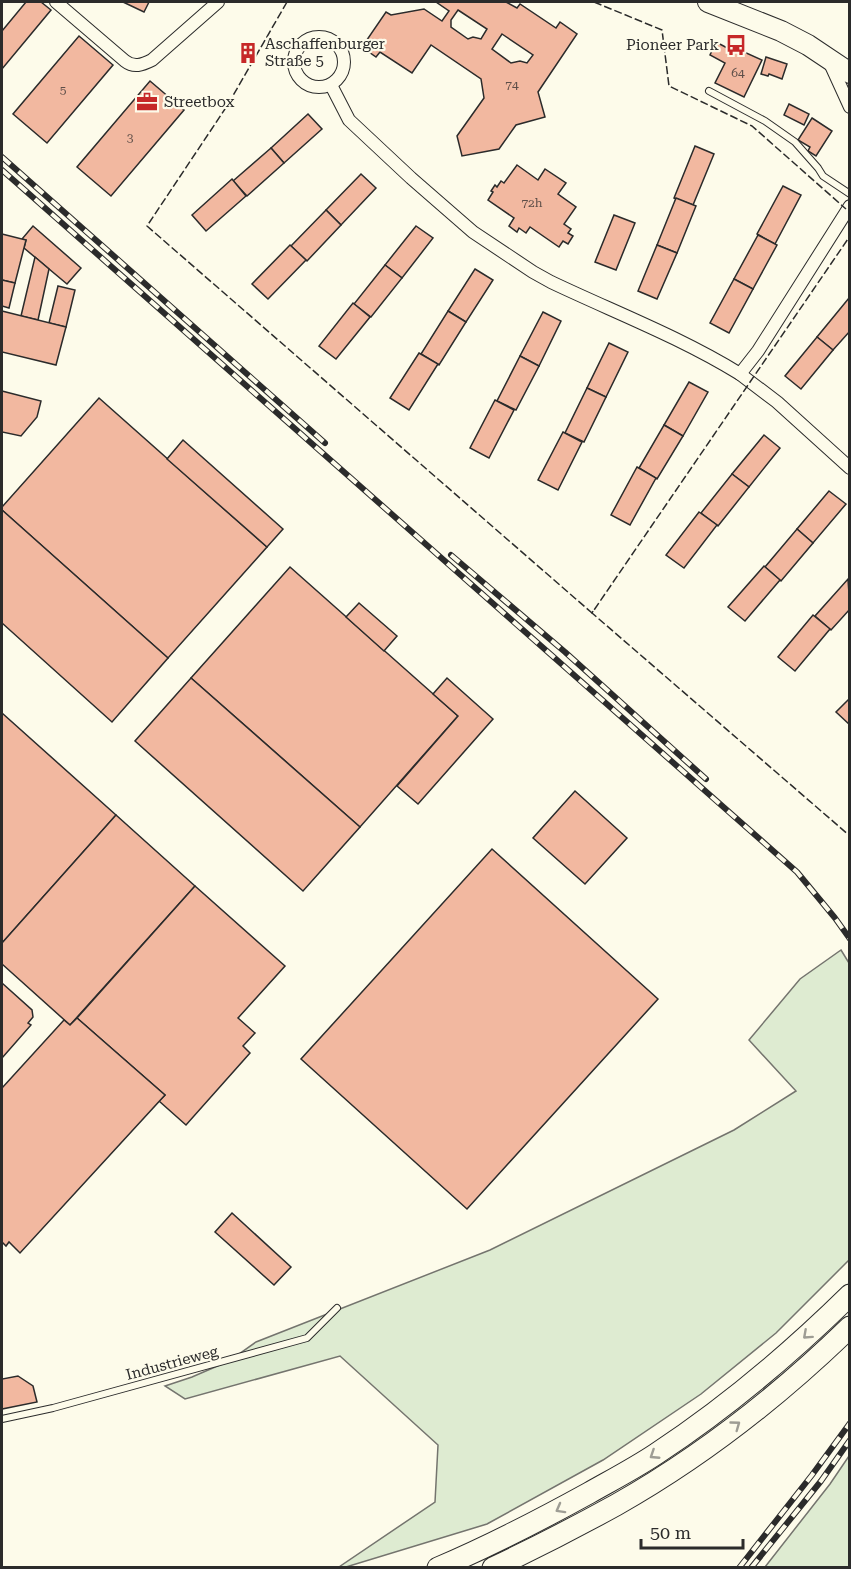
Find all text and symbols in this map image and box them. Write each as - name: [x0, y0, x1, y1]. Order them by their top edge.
- bus stop icon: Pioneer Park: [724, 33, 748, 57]
- place label: Aschaffenburger Straße 5: [265, 35, 385, 70]
- place label: Pioneer Park: [626, 36, 719, 54]
- building icon: Aschaffenburger Straße 5: [236, 41, 260, 65]
- house number: 64: [731, 66, 745, 80]
- house number: 74: [505, 78, 519, 92]
- house number: 5: [60, 83, 67, 97]
- office icon: Streetbox: [135, 90, 159, 114]
- place label: Streetbox: [164, 93, 235, 111]
- house number: 3: [127, 131, 134, 145]
- house number: 72h: [521, 196, 543, 210]
- one-way arrow: [804, 1328, 814, 1339]
- street label: Industrieweg: [124, 1342, 221, 1384]
- one-way arrow: [730, 1421, 741, 1432]
- one-way arrow: [650, 1448, 661, 1459]
- one-way arrow: [556, 1502, 566, 1513]
- scale bar: [641, 1512, 743, 1550]
- text: 50 m: [650, 1522, 691, 1543]

